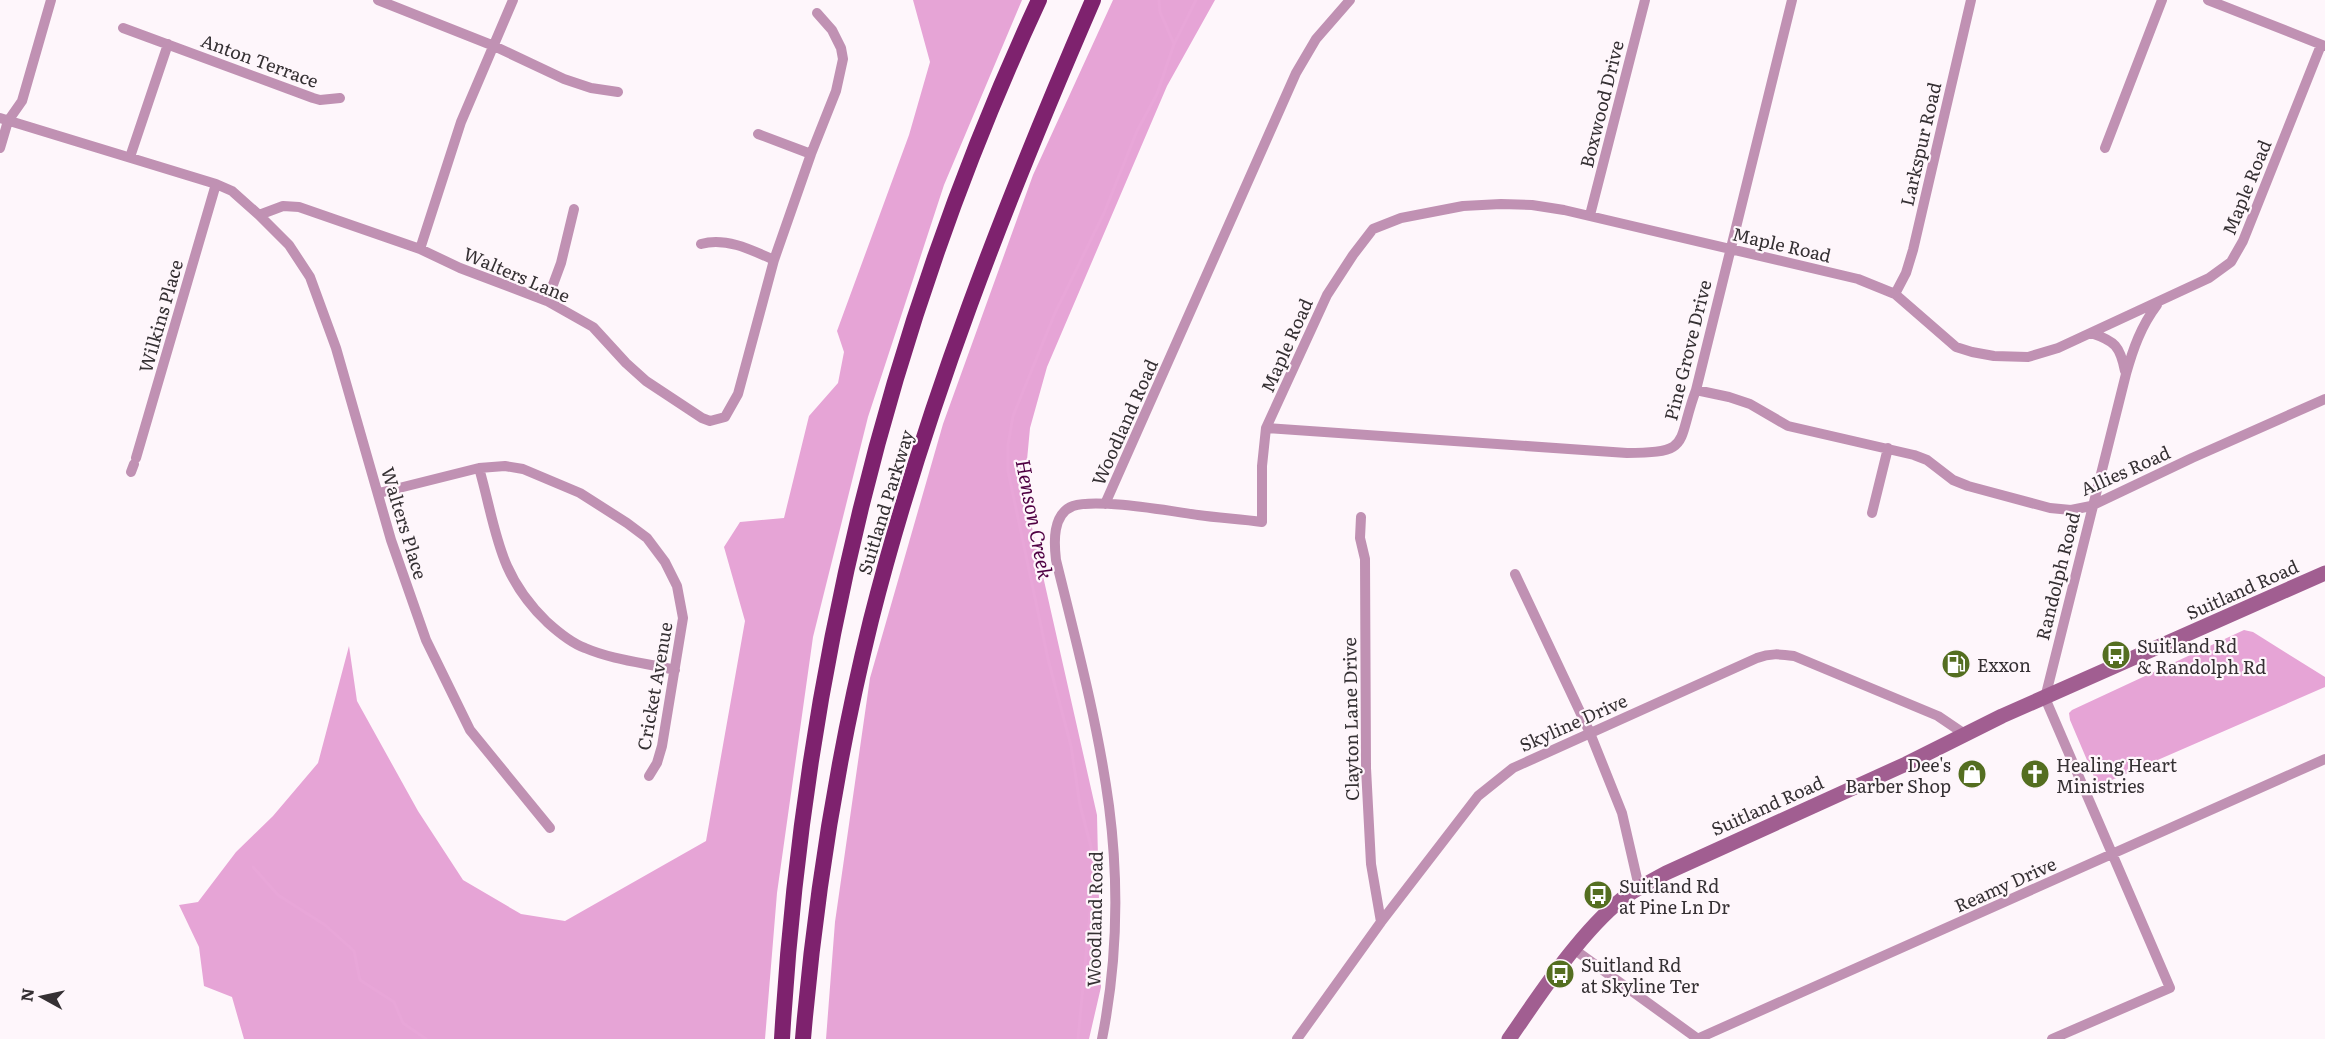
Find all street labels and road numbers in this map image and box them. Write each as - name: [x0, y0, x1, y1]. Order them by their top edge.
- street label: Anton Terrace: [197, 26, 323, 94]
- street label: Boxwood Drive: [1572, 37, 1630, 171]
- street label: Larkspur Road: [1893, 79, 1947, 209]
- street label: Maple Road: [2215, 135, 2277, 239]
- street label: Maple Road: [1730, 220, 1834, 268]
- street label: Walters Lane: [459, 239, 575, 309]
- street label: Wilkins Place: [131, 256, 189, 376]
- street label: Pine Grove Drive: [1656, 277, 1718, 423]
- street label: Maple Road: [1253, 294, 1319, 396]
- street label: Woodland Road: [1084, 354, 1164, 490]
- street label: Suitland Parkway: [850, 426, 920, 578]
- street label: Allies Road: [2076, 438, 2174, 502]
- street label: Walters Place: [375, 463, 435, 583]
- street label: Randolph Road: [2028, 509, 2086, 643]
- street label: Suitland Road: [2182, 552, 2302, 626]
- street label: Cricket Avenue: [629, 620, 679, 752]
- street label: Clayton Lane Drive: [1335, 637, 1365, 801]
- street label: Skyline Drive: [1515, 686, 1631, 758]
- street label: Suitland Road: [1707, 768, 1827, 842]
- street label: Reamy Drive: [1950, 849, 2060, 919]
- street label: Woodland Road: [1079, 851, 1109, 987]

